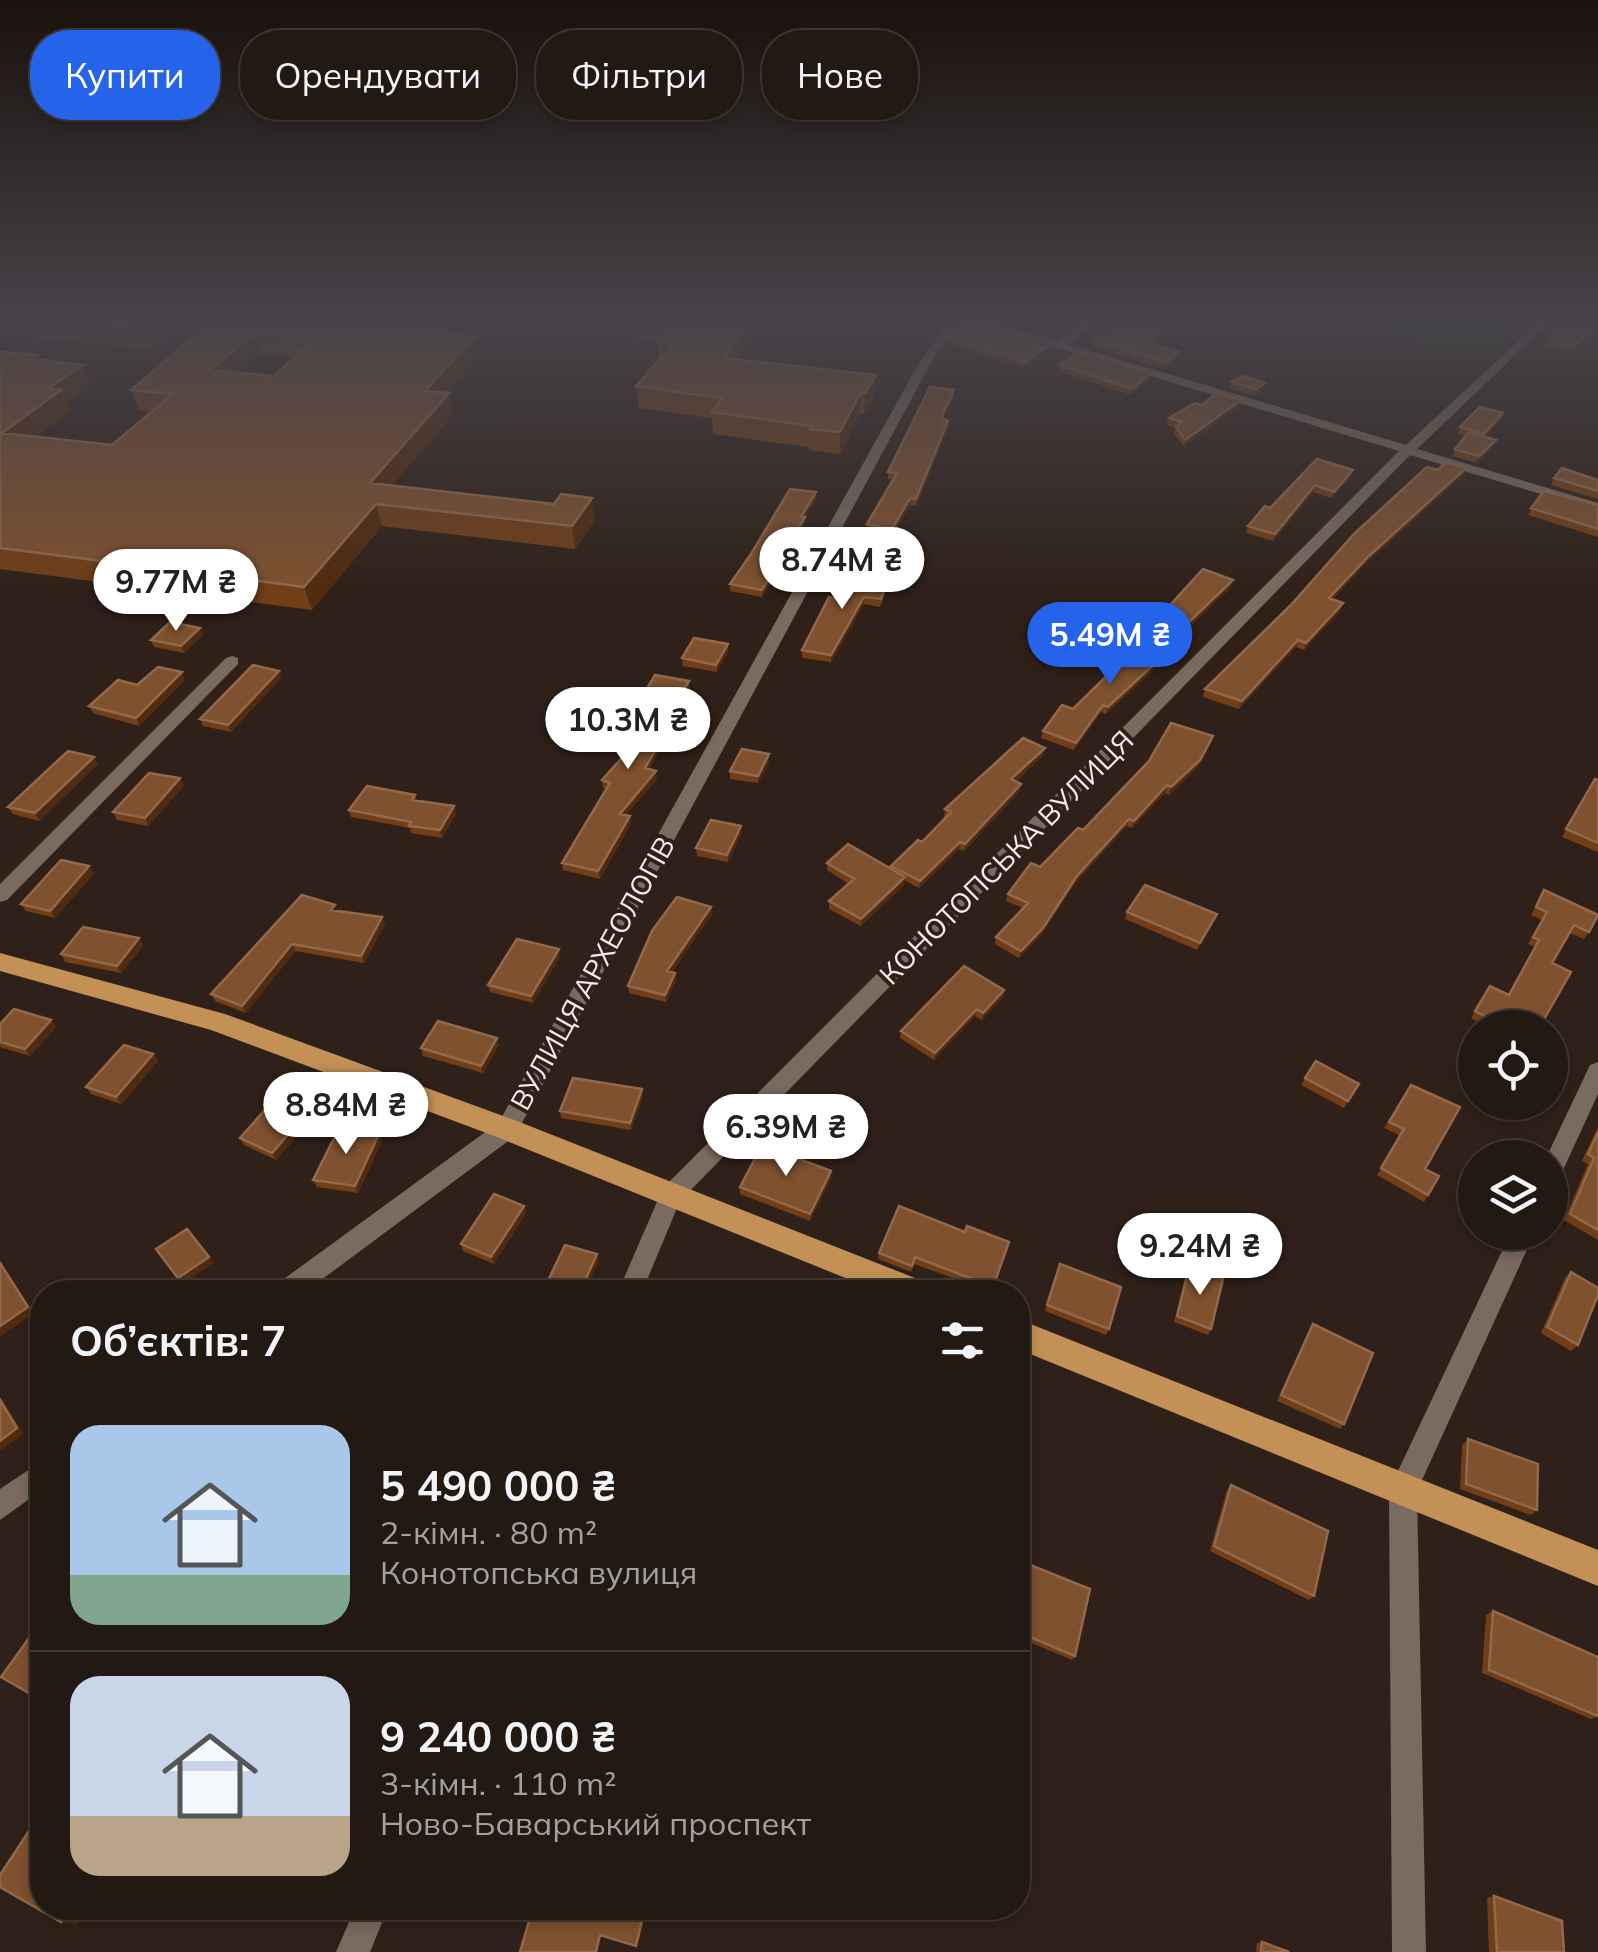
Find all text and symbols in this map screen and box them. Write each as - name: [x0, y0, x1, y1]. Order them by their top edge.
- chip: Купити: [30, 30, 220, 120]
- chip: Орендувати: [240, 30, 516, 120]
- chip: Фільтри: [536, 30, 742, 120]
- chip: Нове: [762, 30, 918, 120]
- pin: 8.74M ₴: [750, 527, 934, 612]
- text: 8.74M ₴: [781, 539, 903, 579]
- pin: 9.77M ₴: [84, 549, 268, 634]
- text: 9.77M ₴: [115, 561, 237, 601]
- pin: 5.49M ₴: [1018, 602, 1202, 687]
- text: 5.49M ₴: [1049, 614, 1171, 654]
- pin: 10.3M ₴: [536, 687, 720, 772]
- text: 10.3M ₴: [567, 699, 689, 739]
- street label: КОНОТОПСЬКА ВУЛИЦЯ: [872, 723, 1140, 991]
- street label: ВУЛИЦЯ АРХЕОЛОГІВ: [502, 830, 682, 1116]
- map controls: [1458, 1010, 1568, 1250]
- button: locate: [1458, 1010, 1568, 1120]
- pin: 8.84M ₴: [254, 1072, 438, 1157]
- text: 8.84M ₴: [285, 1084, 407, 1124]
- pin: 6.39M ₴: [694, 1094, 878, 1179]
- text: 6.39M ₴: [725, 1106, 847, 1146]
- button: layers: [1458, 1140, 1568, 1250]
- pin: 9.24M ₴: [1108, 1213, 1292, 1298]
- text: 9.24M ₴: [1139, 1225, 1261, 1265]
- icon: filters: [935, 1313, 990, 1368]
- text: Об’єктів: 7: [70, 1314, 286, 1367]
- text: 5 490 000 ₴: [380, 1459, 616, 1512]
- icon: home: [150, 1465, 270, 1585]
- text: 2-кімн. · 80 m²: [380, 1512, 597, 1552]
- text: Конотопська вулиця: [380, 1552, 697, 1592]
- text: 9 240 000 ₴: [380, 1710, 616, 1763]
- icon: home: [150, 1716, 270, 1836]
- text: 3-кімн. · 110 m²: [380, 1763, 616, 1803]
- text: Ново-Баварський проспект: [380, 1803, 811, 1843]

